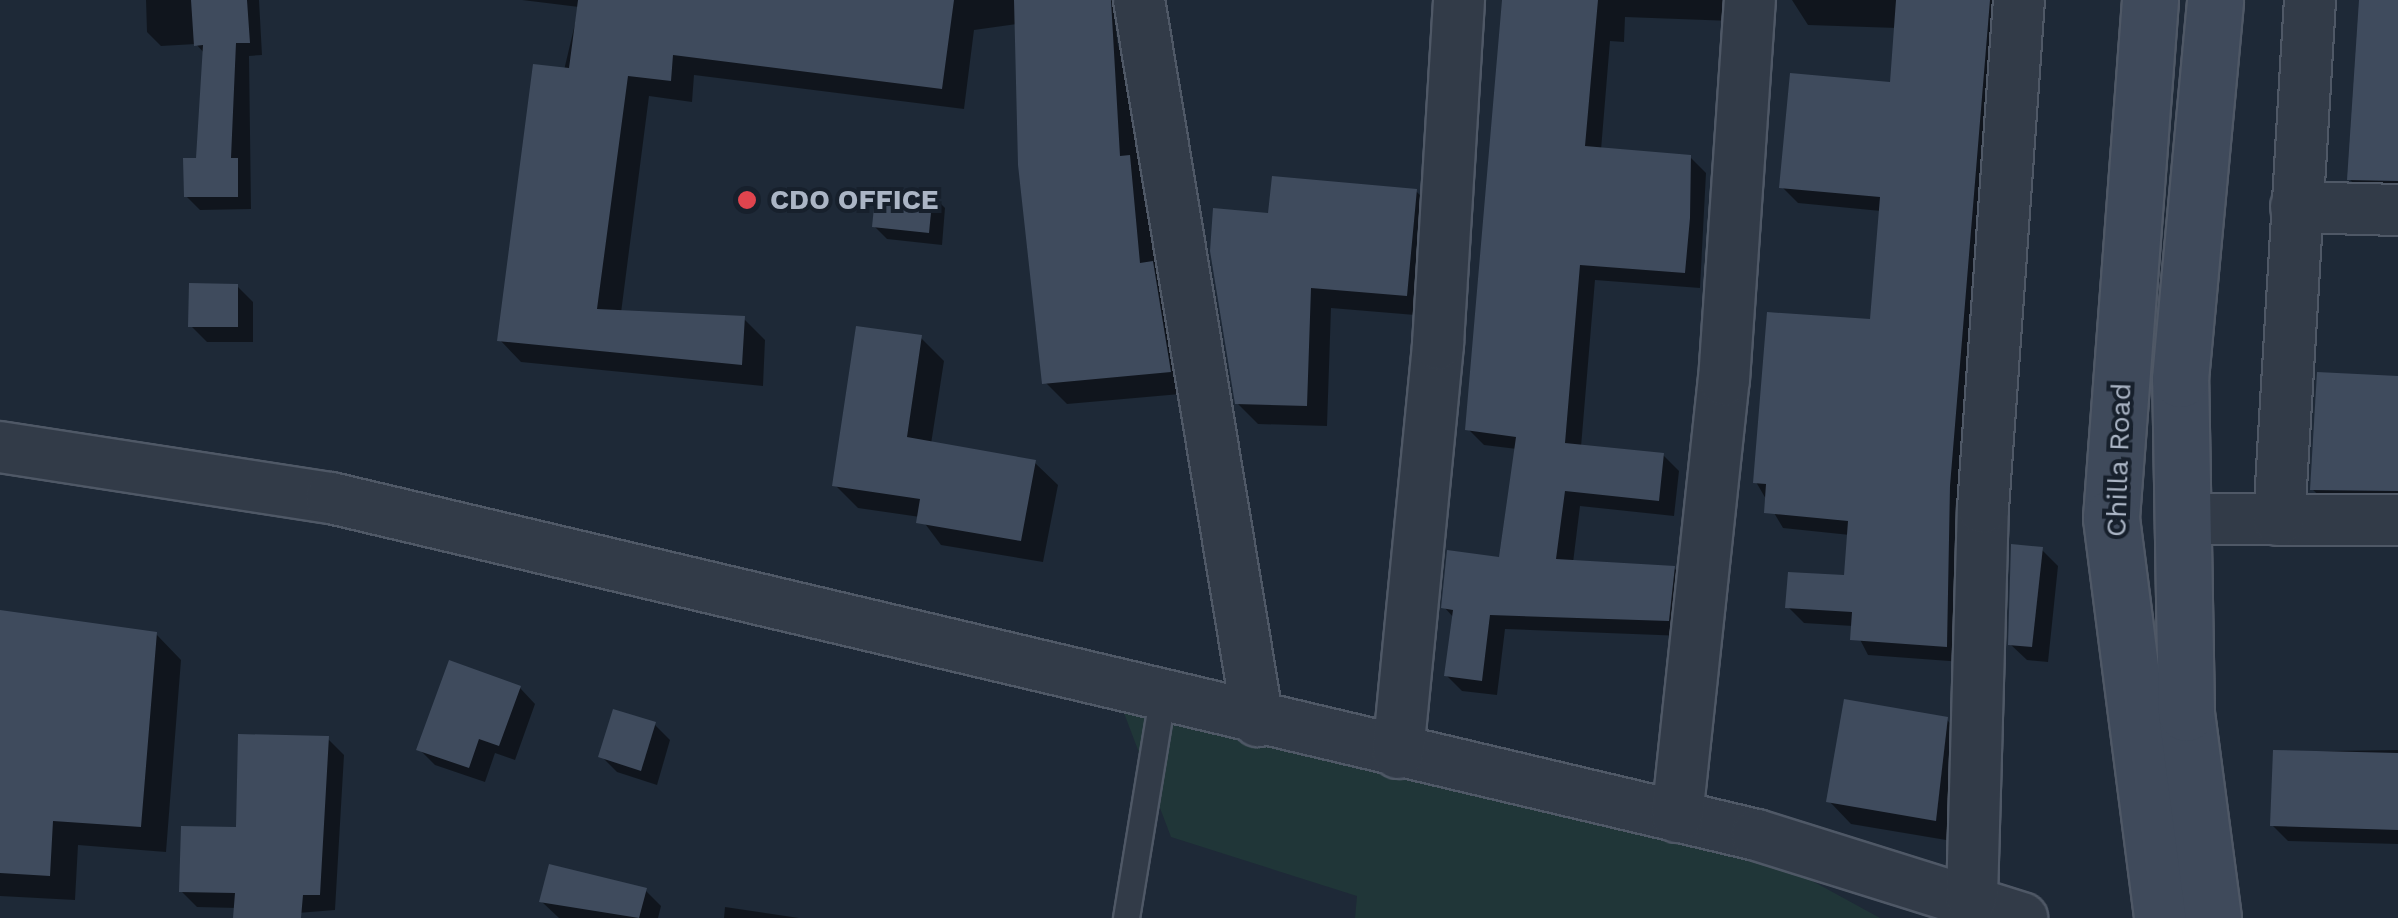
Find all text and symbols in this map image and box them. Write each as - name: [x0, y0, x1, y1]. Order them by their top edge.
- place label: CDO OFFICE: [770, 183, 938, 217]
- marker: CDO OFFICE: [734, 187, 760, 213]
- street label: Chilla Road: [2100, 382, 2138, 538]

